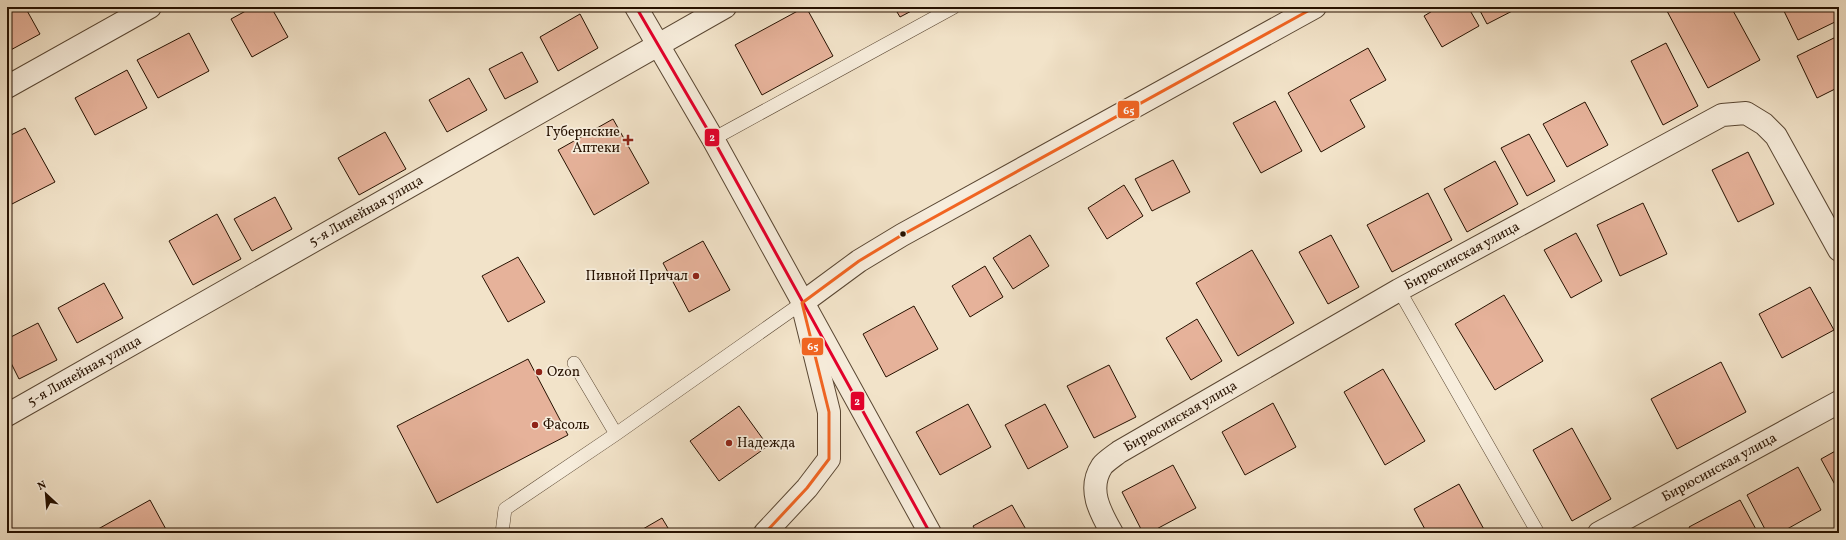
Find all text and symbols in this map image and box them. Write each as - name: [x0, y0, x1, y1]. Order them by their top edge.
- line badge: 65: [1117, 100, 1140, 119]
- text: 65: [1123, 104, 1135, 119]
- place label: Губернские Аптеки: [546, 123, 620, 158]
- line badge: 2: [704, 128, 720, 147]
- text: 2: [709, 131, 715, 146]
- marker: Губернские Аптеки: [623, 135, 633, 145]
- street label: 5-я Линейная улица: [305, 171, 427, 251]
- street label: Бирюсинская улица: [1401, 217, 1523, 295]
- unlabelled marker: [898, 229, 908, 239]
- place label: Пивной Причал: [586, 267, 688, 286]
- marker: Пивной Причал: [691, 271, 701, 281]
- street label: 5-я Линейная улица: [24, 331, 145, 411]
- line badge: 65: [801, 337, 824, 356]
- text: 65: [807, 340, 819, 355]
- place label: Ozon: [547, 363, 580, 382]
- marker: Ozon: [534, 367, 544, 377]
- street label: Бирюсинская улица: [1120, 376, 1241, 457]
- line badge: 2: [850, 391, 865, 411]
- text: 2: [854, 395, 860, 410]
- place label: Фасоль: [543, 416, 590, 435]
- marker: Фасоль: [530, 420, 540, 430]
- street label: Бирюсинская улица: [1658, 428, 1780, 506]
- place label: Надежда: [737, 434, 795, 453]
- marker: Надежда: [724, 438, 734, 448]
- north arrow: [26, 474, 66, 514]
- text: N: [35, 478, 49, 495]

